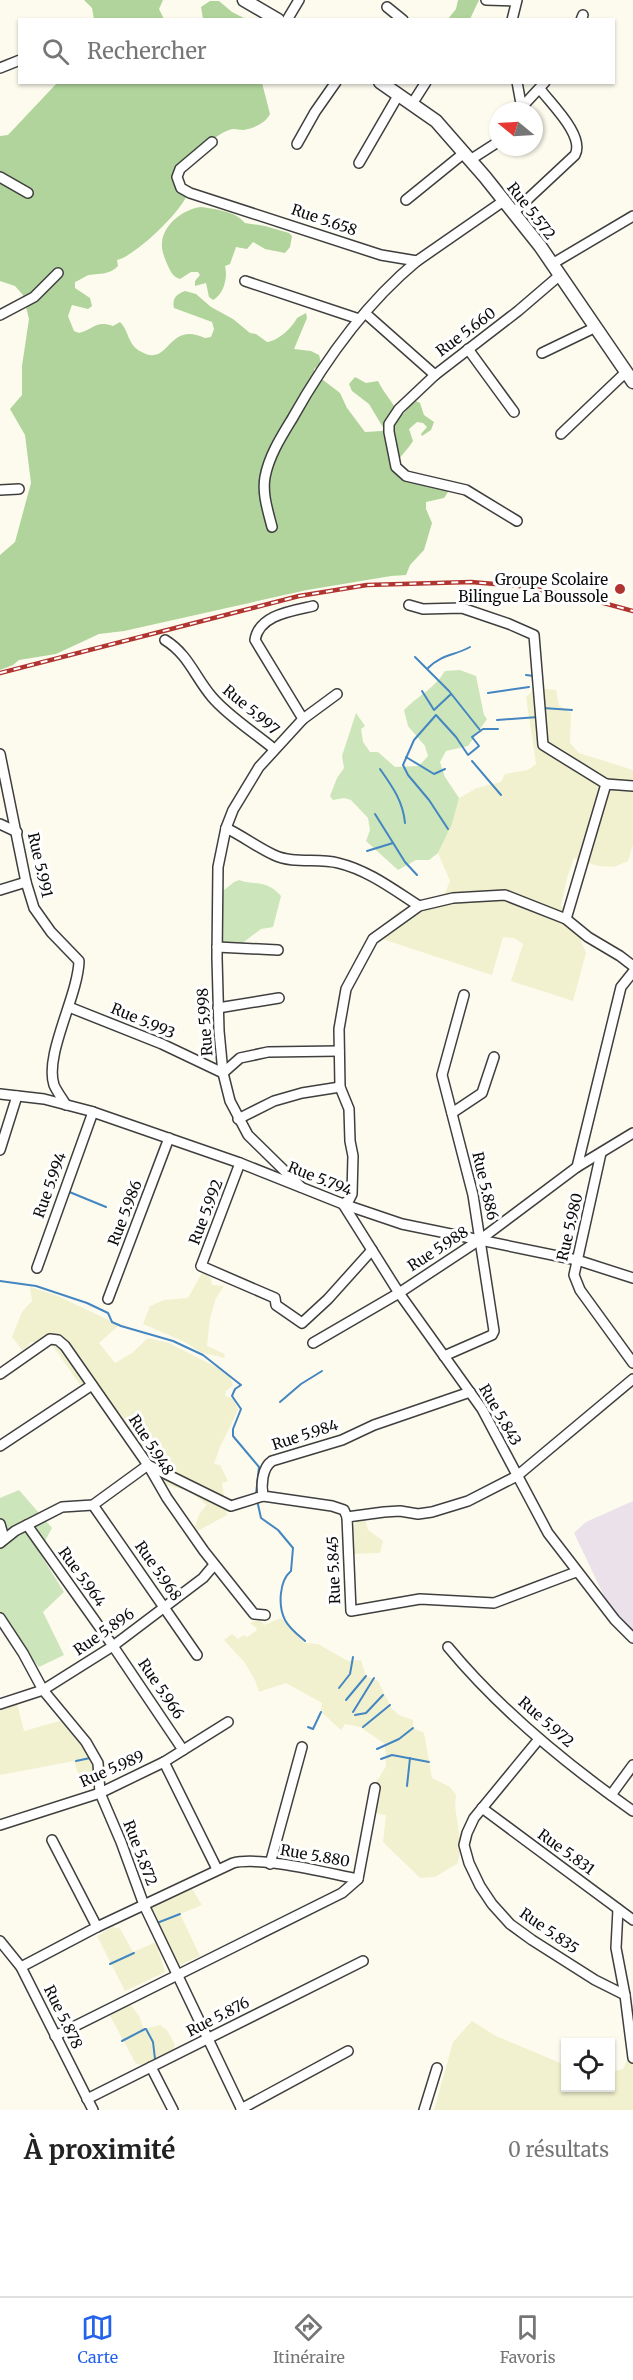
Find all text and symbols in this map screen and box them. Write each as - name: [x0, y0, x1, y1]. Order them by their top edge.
- search box: [18, 18, 615, 84]
- icon: search: [39, 35, 72, 68]
- text: Rechercher: [87, 37, 207, 65]
- north arrow: [489, 102, 543, 156]
- street label: Rue 5.572: [503, 178, 560, 243]
- street label: Rue 5.658: [289, 199, 360, 240]
- street label: Rue 5.660: [432, 303, 499, 360]
- place label: Groupe Scolaire Bilingue La Boussole: [458, 570, 608, 606]
- marker: Groupe Scolaire Bilingue La Boussole: [613, 582, 627, 596]
- street label: Rue 5.997: [219, 680, 284, 739]
- street label: Rue 5.991: [24, 831, 57, 899]
- street label: Rue 5.998: [193, 987, 216, 1057]
- street label: Rue 5.993: [108, 999, 178, 1043]
- street label: Rue 5.994: [29, 1149, 70, 1220]
- street label: Rue 5.886: [468, 1150, 503, 1222]
- street label: Rue 5.794: [285, 1157, 355, 1200]
- street label: Rue 5.992: [184, 1176, 227, 1247]
- street label: Rue 5.986: [103, 1177, 146, 1248]
- street label: Rue 5.980: [552, 1191, 587, 1263]
- street label: Rue 5.988: [404, 1222, 472, 1275]
- street label: Rue 5.843: [475, 1380, 526, 1449]
- street label: Rue 5.948: [125, 1411, 178, 1479]
- street label: Rue 5.984: [269, 1415, 340, 1454]
- street label: Rue 5.845: [323, 1536, 344, 1605]
- street label: Rue 5.968: [131, 1537, 186, 1604]
- street label: Rue 5.964: [54, 1543, 110, 1610]
- street label: Rue 5.896: [70, 1604, 138, 1659]
- street label: Rue 5.966: [134, 1655, 189, 1723]
- street label: Rue 5.972: [515, 1692, 578, 1751]
- street label: Rue 5.989: [77, 1746, 147, 1791]
- street label: Rue 5.872: [119, 1817, 162, 1888]
- street label: Rue 5.831: [534, 1825, 599, 1879]
- street label: Rue 5.880: [279, 1840, 351, 1871]
- street label: Rue 5.835: [516, 1903, 582, 1958]
- street label: Rue 5.878: [40, 1982, 87, 2052]
- street label: Rue 5.876: [183, 1993, 252, 2040]
- map controls: [561, 2038, 615, 2092]
- button: locate: [561, 2038, 615, 2092]
- text: À proximité: [24, 2133, 175, 2166]
- text: 0 résultats: [508, 2137, 609, 2162]
- tab: Carte: [77, 2311, 118, 2367]
- tab: Itinéraire: [273, 2311, 345, 2367]
- tab: Favoris: [500, 2311, 556, 2367]

